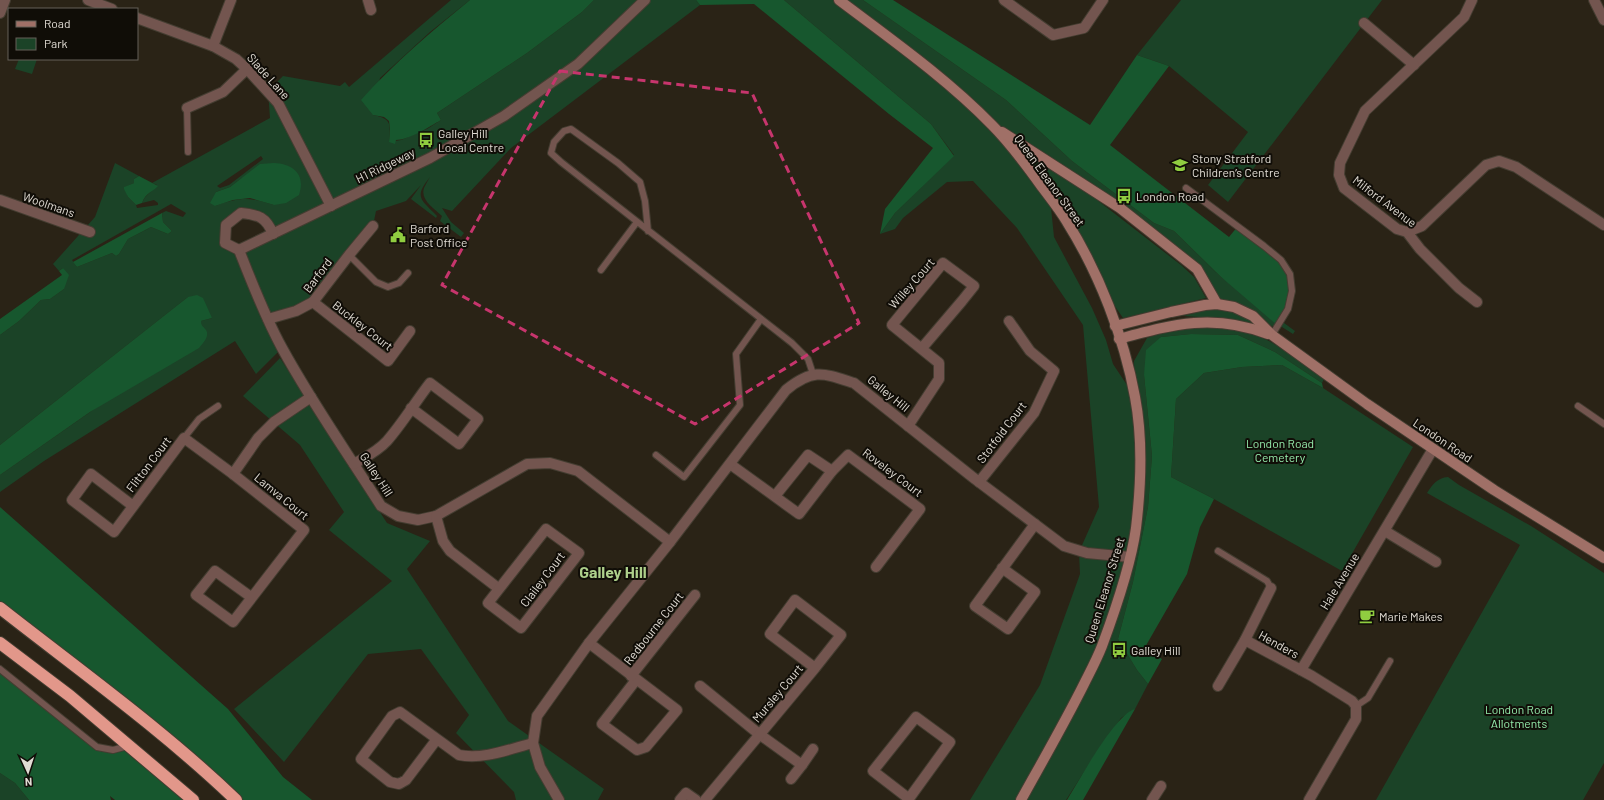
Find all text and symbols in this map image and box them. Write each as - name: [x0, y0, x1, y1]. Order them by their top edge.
- legend: [8, 8, 138, 60]
- text: Road: [44, 16, 71, 30]
- text: Park: [44, 36, 68, 50]
- street label: Slade Lane: [245, 50, 293, 102]
- place label: Galley Hill Local Centre: [438, 126, 504, 154]
- bus stop icon: Galley Hill Local Centre: [417, 131, 435, 149]
- street label: Queen Eleanor Street: [1012, 131, 1088, 229]
- street label: H1 Ridgeway: [353, 144, 417, 185]
- place label: Stony Stratford Children’s Centre: [1192, 151, 1280, 179]
- school or university icon: Stony Stratford Children’s Centre: [1171, 156, 1189, 174]
- street label: Milford Avenue: [1350, 173, 1420, 229]
- bus stop icon: London Road: [1115, 187, 1133, 205]
- street label: Woolmans: [21, 189, 77, 219]
- place label: London Road: [1136, 189, 1204, 203]
- place label: Barford Post Office: [410, 221, 467, 249]
- public building icon: Barford Post Office: [389, 226, 407, 244]
- street label: Barford: [300, 255, 334, 295]
- street label: Willey Court: [885, 255, 937, 311]
- street label: Buckley Court: [330, 297, 396, 353]
- street label: Galley Hill: [865, 372, 913, 414]
- street label: Stotfold Court: [973, 399, 1029, 465]
- street label: London Road: [1411, 415, 1475, 465]
- street label: Flitton Court: [123, 434, 173, 494]
- park label: London Road Cemetery: [1246, 436, 1314, 464]
- street label: Roveley Court: [860, 445, 926, 499]
- street label: Galley Hill: [358, 449, 396, 499]
- street label: Lamva Court: [252, 470, 312, 522]
- street label: Queen Eleanor Street: [1081, 535, 1127, 645]
- street label: Clailey Court: [517, 549, 567, 609]
- street label: Hale Avenue: [1317, 550, 1361, 612]
- district label: Galley Hill: [579, 562, 647, 581]
- street label: Redbourne Court: [620, 589, 686, 667]
- cafe icon: Marie Makes: [1358, 607, 1376, 625]
- place label: Marie Makes: [1379, 609, 1443, 623]
- street label: Henders: [1257, 627, 1302, 661]
- bus stop icon: Galley Hill: [1110, 641, 1128, 659]
- place label: Galley Hill: [1131, 643, 1181, 657]
- street label: Mursley Court: [749, 661, 805, 725]
- park label: London Road Allotments: [1485, 702, 1553, 730]
- north arrow: [8, 752, 48, 792]
- text: N: [25, 776, 33, 789]

